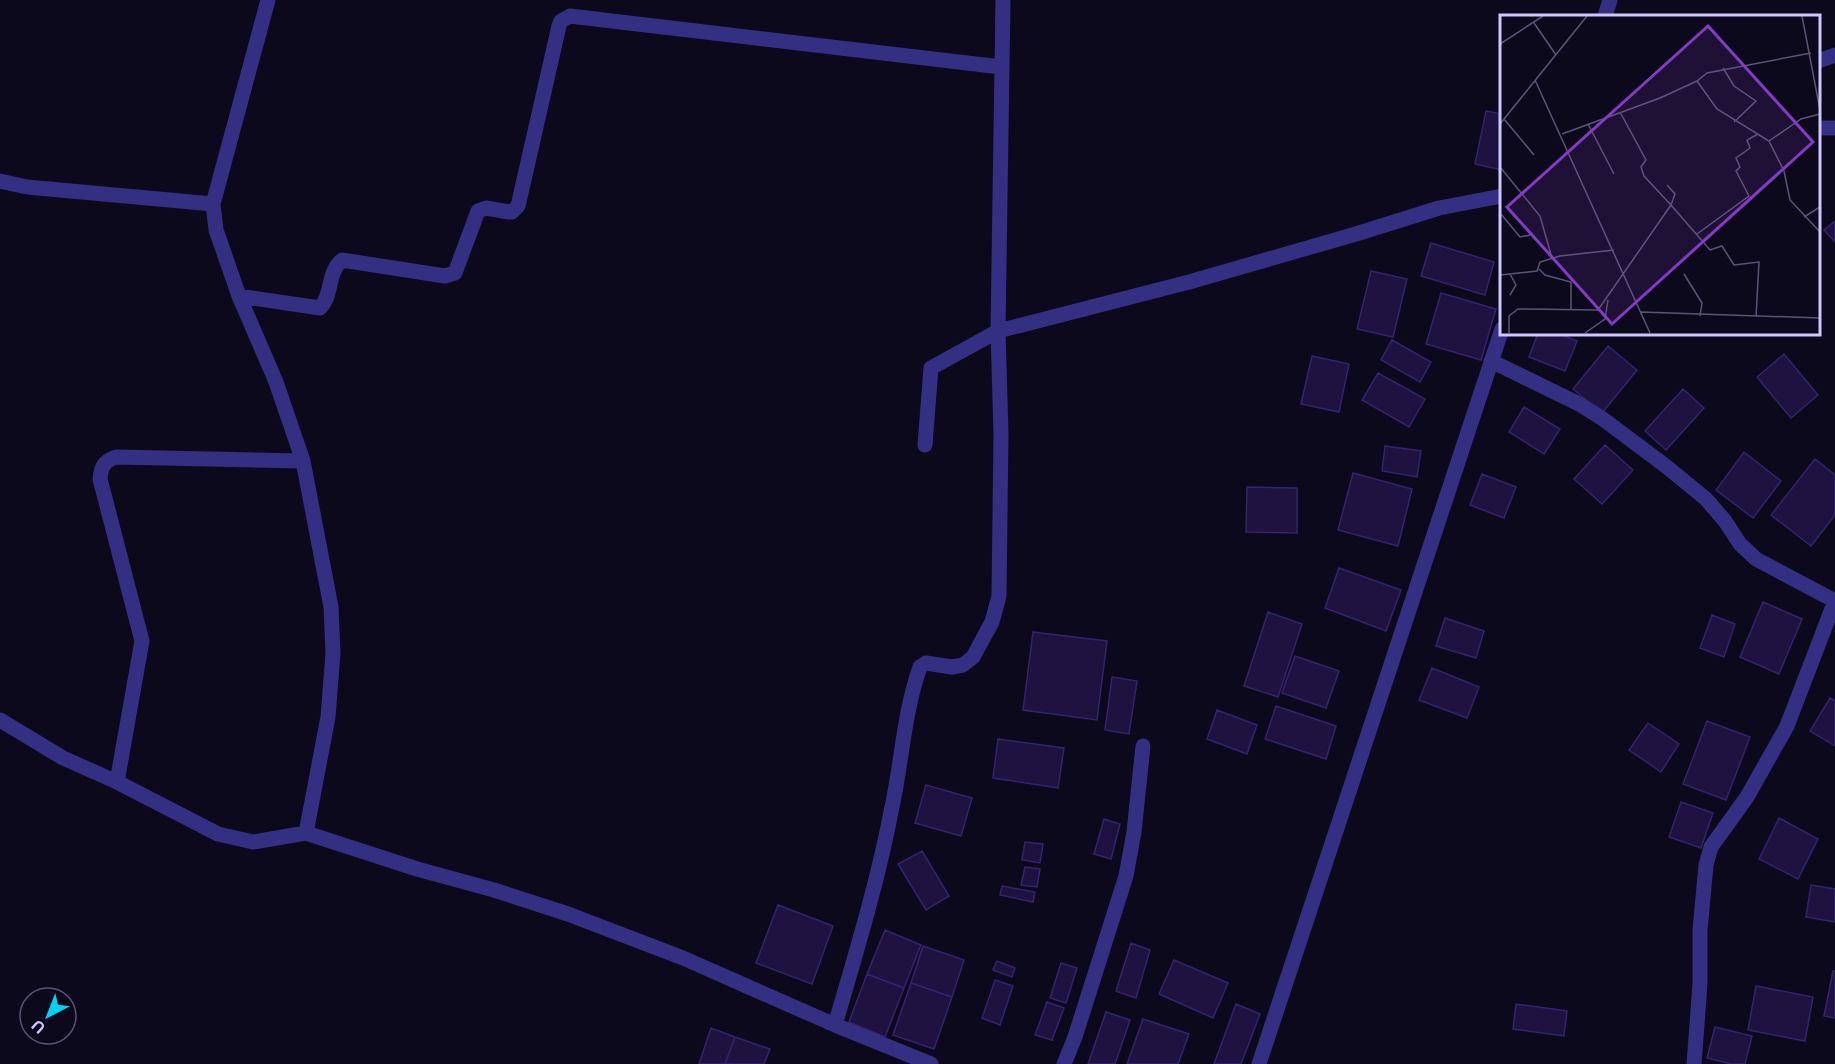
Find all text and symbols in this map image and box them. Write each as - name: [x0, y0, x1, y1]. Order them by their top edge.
- inset map: [1500, 15, 1820, 334]
- north arrow: [18, 986, 78, 1046]
- text: U: [28, 1017, 48, 1037]

